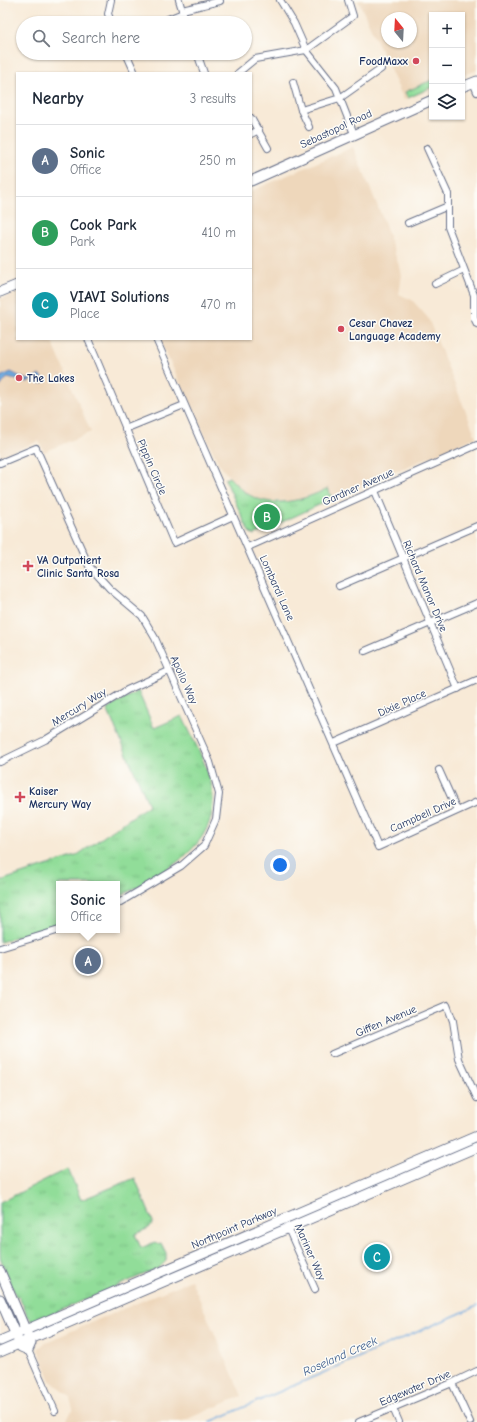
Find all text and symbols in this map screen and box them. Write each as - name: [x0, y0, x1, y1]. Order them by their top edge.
- north arrow: [381, 12, 417, 48]
- map controls: [429, 12, 465, 120]
- button: +: [429, 12, 465, 48]
- search box: [16, 16, 252, 60]
- icon: search: [30, 27, 52, 49]
- text: Search here: [62, 29, 140, 47]
- button: −: [429, 48, 465, 84]
- place label: FoodMaxx: [359, 55, 409, 68]
- marker: FoodMaxx: [411, 56, 421, 66]
- button: layers: [429, 84, 465, 120]
- text: Nearby: [32, 89, 83, 108]
- text: 3 results: [190, 91, 236, 106]
- street label: Sebastopol Road: [298, 107, 374, 151]
- text: Sonic: [70, 144, 105, 162]
- text: A: [41, 153, 49, 168]
- text: 250 m: [199, 153, 236, 168]
- text: Office: [70, 162, 101, 177]
- text: Cook Park: [70, 216, 136, 234]
- text: B: [41, 225, 49, 240]
- text: 410 m: [202, 225, 236, 240]
- text: Park: [70, 234, 95, 249]
- text: VIAVI Solutions: [70, 288, 169, 306]
- text: C: [41, 297, 49, 312]
- text: 470 m: [201, 297, 236, 312]
- text: Place: [70, 306, 100, 321]
- place label: Cesar Chavez Language Academy: [349, 317, 441, 343]
- marker: Cesar Chavez Language Academy: [336, 324, 346, 334]
- place label: The Lakes: [27, 372, 75, 385]
- marker: The Lakes: [14, 373, 24, 383]
- street label: Pippin Circle: [134, 437, 170, 497]
- street label: Gardner Avenue: [320, 465, 396, 509]
- pin: B: [254, 502, 280, 532]
- street label: Richard Manor Drive: [400, 538, 450, 634]
- street label: Lombardi Lane: [257, 553, 297, 623]
- place label: VA Outpatient Clinic Santa Rosa: [37, 554, 119, 580]
- marker: VA Outpatient Clinic Santa Rosa: [22, 560, 34, 572]
- street label: Apollo Way: [168, 654, 200, 706]
- street label: Mercury Way: [49, 685, 109, 729]
- street label: Dixie Place: [376, 686, 429, 719]
- place label: Kaiser Mercury Way: [29, 785, 91, 811]
- marker: Kaiser Mercury Way: [14, 791, 26, 803]
- street label: Campbell Drive: [388, 794, 458, 835]
- your location: [270, 855, 290, 875]
- popup: [56, 881, 120, 933]
- text: Sonic: [71, 891, 105, 909]
- text: Office: [71, 909, 102, 924]
- pin: A: [75, 946, 101, 976]
- street label: Giffen Avenue: [354, 1002, 419, 1040]
- street label: Northpoint Parkway: [189, 1204, 279, 1252]
- street label: Mariner Way: [292, 1222, 328, 1282]
- pin: C: [364, 1242, 390, 1272]
- water label: Roseland Creek: [301, 1333, 380, 1379]
- street label: Edgewater Drive: [378, 1367, 453, 1409]

